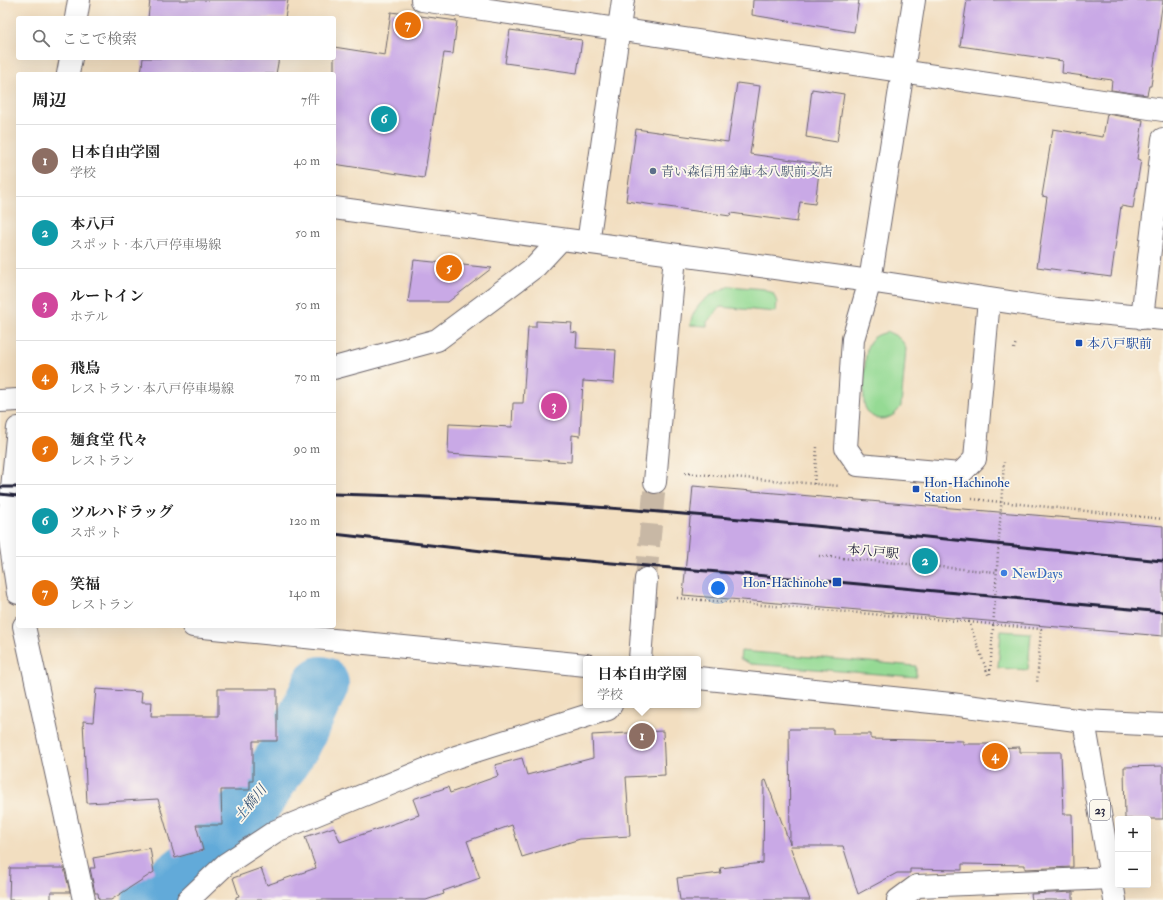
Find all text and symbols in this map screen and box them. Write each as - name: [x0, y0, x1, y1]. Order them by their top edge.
- pin: 7: [395, 10, 421, 40]
- search box: [16, 16, 336, 60]
- icon: search: [30, 27, 52, 49]
- text: ここで検索: [62, 30, 137, 49]
- text: 周辺: [32, 90, 66, 111]
- text: 7件: [301, 92, 320, 108]
- pin: 6: [371, 104, 397, 134]
- text: 日本自由学園: [70, 143, 160, 162]
- text: 1: [43, 153, 47, 169]
- text: 40 m: [294, 153, 320, 169]
- place label: 青い森信用金庫 本八駅前支店: [661, 164, 833, 180]
- text: 学校: [70, 165, 96, 181]
- marker: 青い森信用金庫 本八駅前支店: [648, 166, 658, 176]
- text: 本八戸: [70, 215, 115, 234]
- text: 2: [42, 225, 48, 241]
- text: 50 m: [295, 225, 320, 241]
- text: スポット · 本八戸停車場線: [70, 237, 221, 253]
- pin: 5: [436, 253, 462, 283]
- text: ルートイン: [70, 287, 144, 306]
- text: 3: [43, 297, 48, 313]
- text: 50 m: [295, 297, 320, 313]
- text: ホテル: [70, 309, 108, 325]
- place label: 本八戸駅前: [1087, 336, 1152, 352]
- marker: 本八戸駅前: [1074, 338, 1084, 348]
- text: 飛鳥: [70, 359, 100, 378]
- text: 4: [41, 369, 49, 385]
- text: 70 m: [295, 369, 320, 385]
- text: レストラン · 本八戸停車場線: [70, 381, 234, 397]
- pin: 3: [541, 391, 567, 421]
- text: 麺食堂 代々: [70, 431, 148, 450]
- text: 5: [42, 441, 48, 457]
- text: 90 m: [294, 441, 320, 457]
- text: レストラン: [70, 453, 135, 469]
- place label: Hon-Hachinohe Station: [924, 475, 1010, 506]
- marker: Hon-Hachinohe Station: [911, 484, 921, 494]
- text: ツルハドラッグ: [70, 503, 173, 522]
- text: 6: [42, 513, 48, 529]
- text: 120 m: [289, 513, 320, 529]
- text: スポット: [70, 525, 122, 541]
- street label: 本八戸駅: [846, 542, 900, 562]
- pin: 2: [912, 546, 938, 576]
- place label: NewDays: [1012, 566, 1063, 583]
- marker: NewDays: [999, 568, 1009, 578]
- text: 笑福: [70, 575, 100, 594]
- place label: Hon-Hachinohe: [742, 575, 829, 591]
- marker: Hon-Hachinohe: [831, 576, 843, 588]
- your location: [708, 578, 728, 598]
- text: 7: [42, 585, 48, 601]
- text: 140 m: [289, 585, 320, 601]
- text: レストラン: [70, 597, 135, 613]
- popup: [583, 656, 701, 708]
- text: 日本自由学園: [597, 665, 687, 684]
- text: 学校: [597, 687, 623, 703]
- pin: 1: [629, 721, 655, 751]
- pin: 4: [982, 741, 1008, 771]
- water label: 土橋川: [231, 780, 271, 825]
- road number: 23: [1090, 800, 1110, 820]
- map controls: [1115, 816, 1151, 888]
- button: +: [1115, 816, 1151, 852]
- button: −: [1115, 852, 1151, 888]

